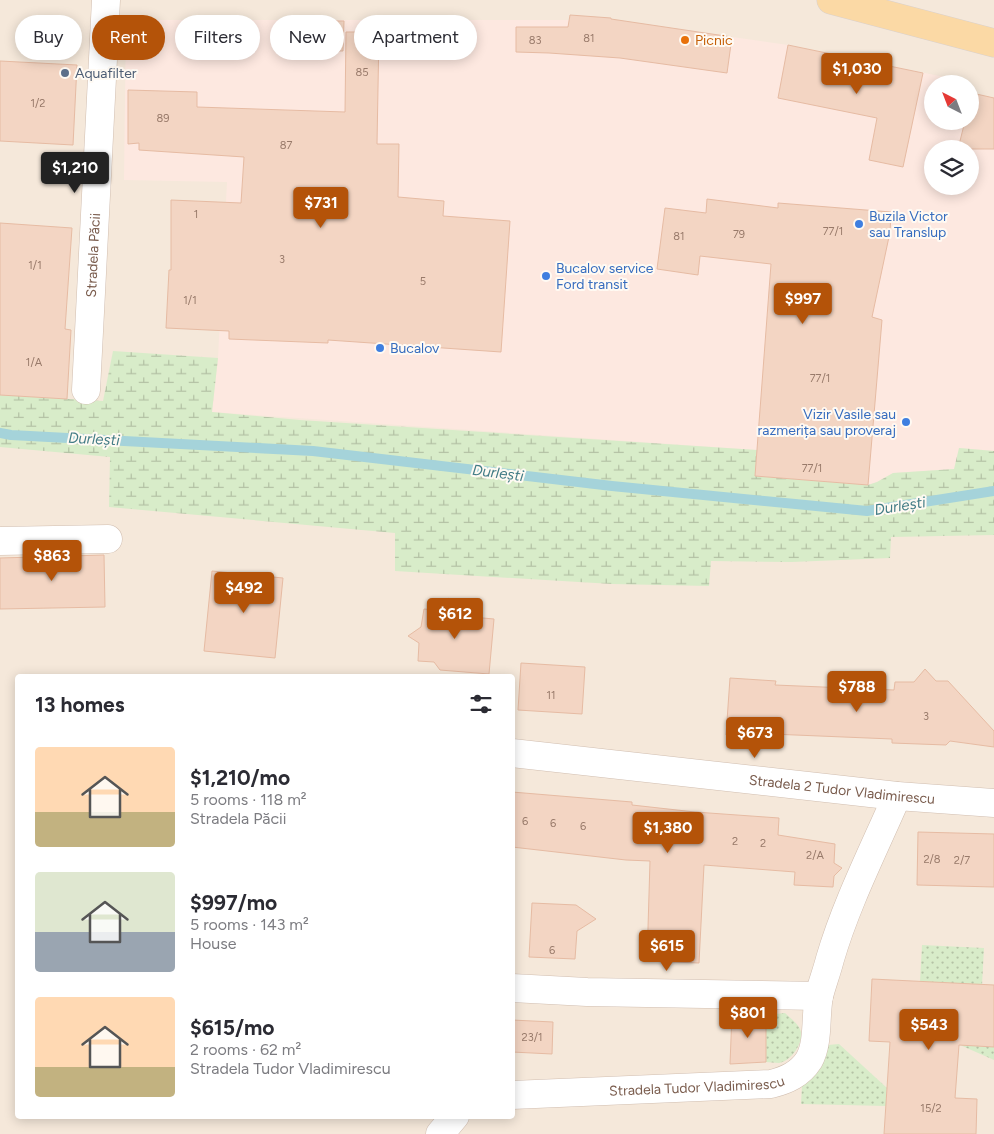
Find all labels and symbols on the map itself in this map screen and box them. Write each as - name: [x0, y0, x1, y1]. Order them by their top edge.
- house number: 81: [583, 32, 595, 45]
- place label: Picnic: [695, 32, 733, 49]
- house number: 83: [529, 34, 541, 47]
- marker: Picnic: [679, 34, 691, 46]
- pin: $1,030: [816, 52, 898, 95]
- place label: Aquafilter: [75, 65, 137, 82]
- house number: 85: [355, 66, 369, 79]
- marker: Aquafilter: [59, 67, 71, 79]
- north arrow: [924, 75, 979, 130]
- house number: 1/2: [31, 97, 45, 110]
- house number: 89: [157, 112, 169, 125]
- house number: 87: [280, 139, 292, 152]
- pin: $1,210: [34, 152, 116, 194]
- pin: $731: [291, 186, 351, 229]
- house number: 1: [194, 208, 198, 221]
- place label: Buzila Victor sau Translup: [869, 208, 948, 241]
- street label: Stradela Păcii: [83, 213, 104, 298]
- marker: Buzila Victor sau Translup: [853, 218, 865, 230]
- house number: 77/1: [823, 225, 843, 238]
- house number: 79: [733, 228, 745, 241]
- house number: 81: [673, 230, 685, 243]
- house number: 3: [279, 253, 285, 266]
- house number: 1/1: [28, 259, 42, 272]
- place label: Bucalov service Ford transit: [556, 260, 654, 293]
- marker: Bucalov service Ford transit: [540, 270, 552, 282]
- house number: 5: [420, 275, 426, 288]
- pin: $997: [773, 282, 833, 325]
- house number: 1/1: [183, 294, 197, 307]
- place label: Bucalov: [390, 340, 440, 357]
- marker: Bucalov: [374, 342, 386, 354]
- house number: 1/A: [26, 356, 43, 369]
- house number: 77/1: [810, 372, 830, 385]
- place label: Vizir Vasile sau razmerița sau proveraj: [758, 406, 896, 439]
- marker: Vizir Vasile sau razmerița sau proveraj: [900, 416, 912, 428]
- water label: Durlești: [68, 429, 121, 449]
- water label: Durlești: [471, 461, 525, 485]
- house number: 77/1: [802, 462, 822, 475]
- water label: Durlești: [873, 493, 927, 519]
- pin: $863: [22, 540, 82, 582]
- pin: $492: [214, 572, 274, 614]
- pin: $612: [425, 598, 485, 640]
- pin: $788: [827, 670, 887, 713]
- house number: 11: [546, 689, 556, 702]
- house number: 3: [923, 710, 929, 723]
- pin: $673: [725, 716, 785, 759]
- street label: Stradela 2 Tudor Vladimirescu: [748, 772, 936, 808]
- pin: $1,380: [627, 812, 709, 854]
- house number: 6: [522, 815, 528, 828]
- house number: 6: [550, 817, 556, 830]
- house number: 6: [580, 820, 586, 833]
- house number: 2: [732, 835, 738, 848]
- house number: 2: [760, 837, 766, 850]
- house number: 2/A: [806, 849, 824, 862]
- house number: 2/8: [923, 853, 941, 866]
- house number: 2/7: [954, 854, 970, 867]
- pin: $615: [637, 930, 697, 972]
- house number: 6: [549, 944, 555, 957]
- pin: $801: [718, 996, 778, 1039]
- pin: $543: [899, 1008, 959, 1051]
- house number: 23/1: [522, 1031, 542, 1044]
- street label: Stradela Tudor Vladimirescu: [609, 1072, 787, 1100]
- house number: 15/2: [920, 1102, 942, 1115]

